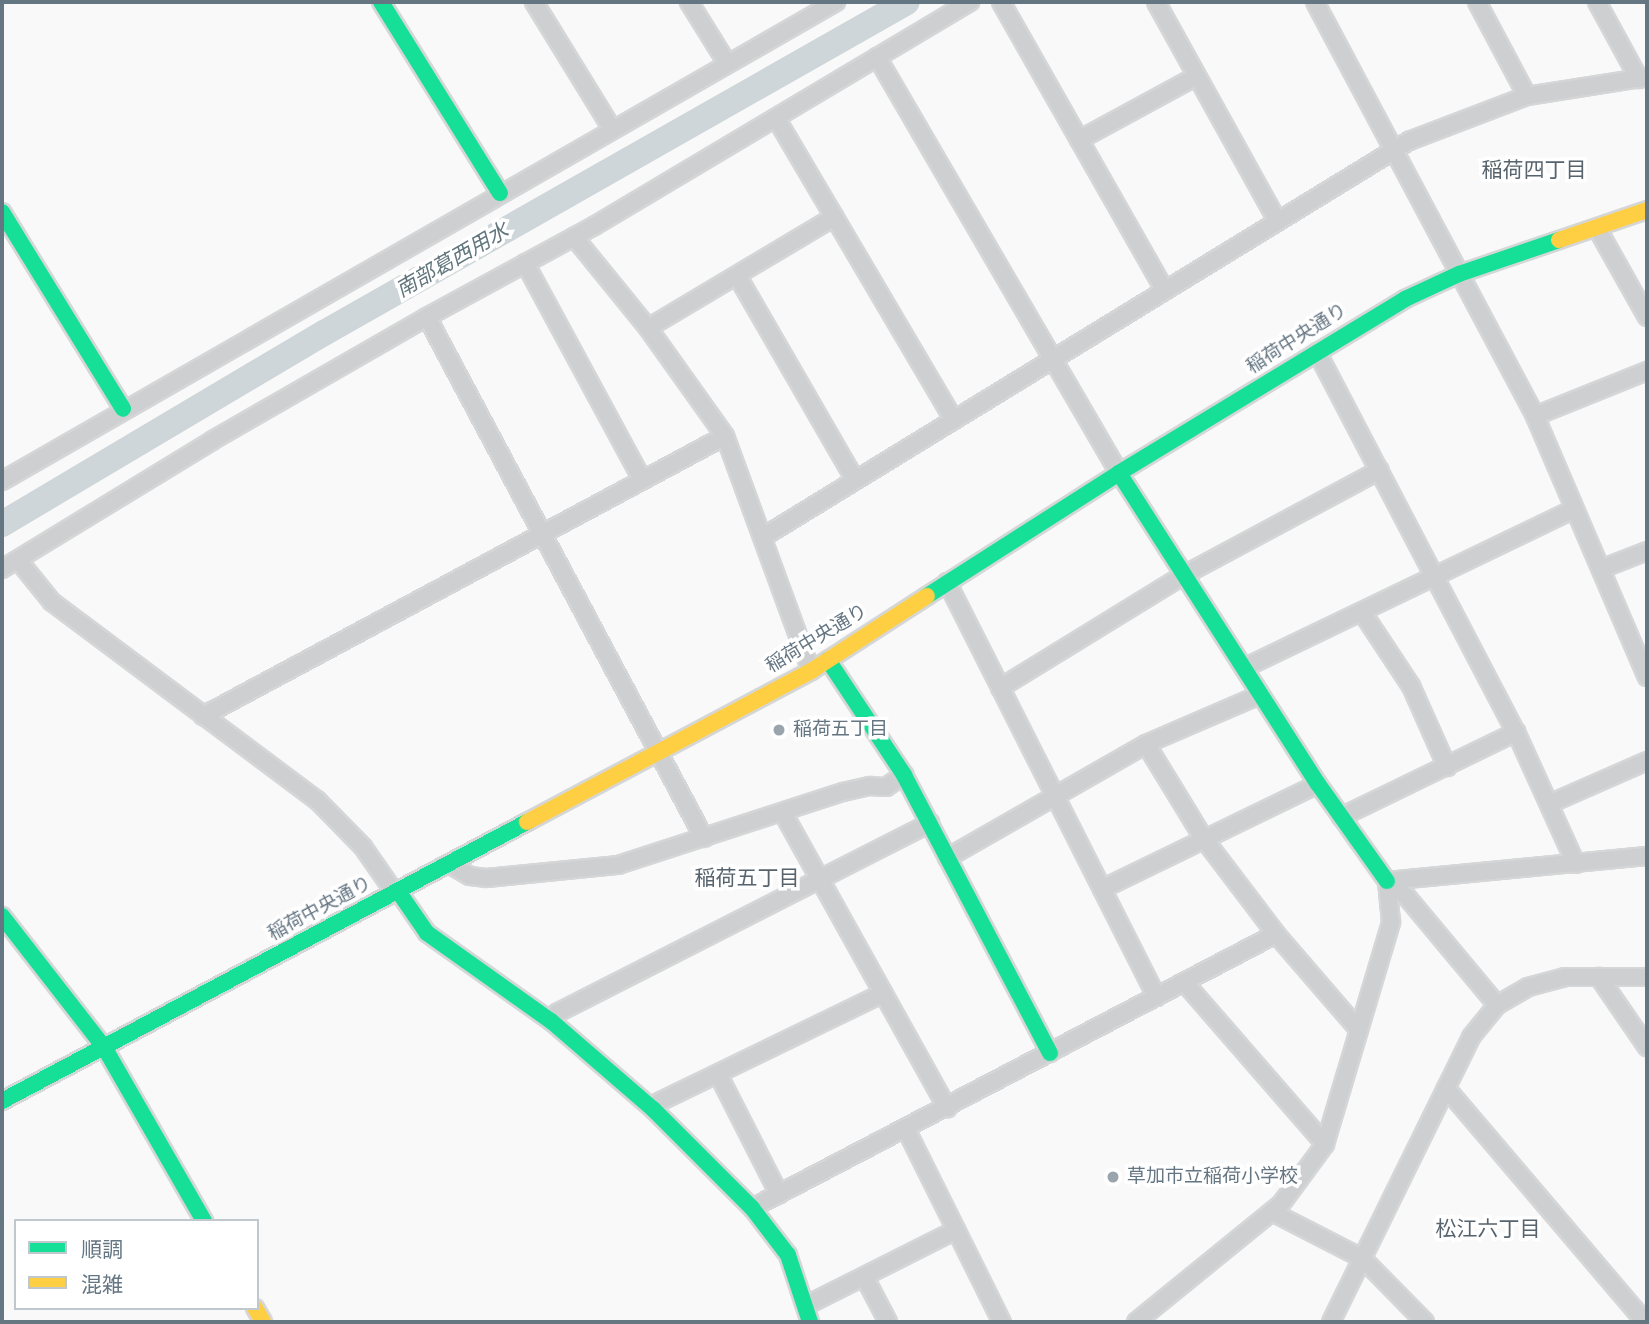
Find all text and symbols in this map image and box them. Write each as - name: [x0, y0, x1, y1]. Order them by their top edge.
- district label: 稲荷四丁目: [1482, 157, 1586, 183]
- water label: 南部葛西用水: [391, 218, 513, 302]
- street label: 稲荷中央通り: [1243, 299, 1351, 379]
- street label: 稲荷中央通り: [762, 600, 872, 678]
- place label: 稲荷五丁目: [793, 719, 888, 741]
- marker: 稲荷五丁目: [771, 722, 787, 738]
- district label: 稲荷五丁目: [695, 865, 799, 891]
- street label: 稲荷中央通り: [264, 872, 376, 946]
- place label: 草加市立稲荷小学校: [1127, 1166, 1298, 1188]
- marker: 草加市立稲荷小学校: [1105, 1169, 1121, 1185]
- district label: 松江六丁目: [1436, 1216, 1540, 1242]
- legend: [14, 1219, 259, 1310]
- text: 順調: [81, 1237, 123, 1263]
- text: 混雑: [81, 1272, 123, 1298]

